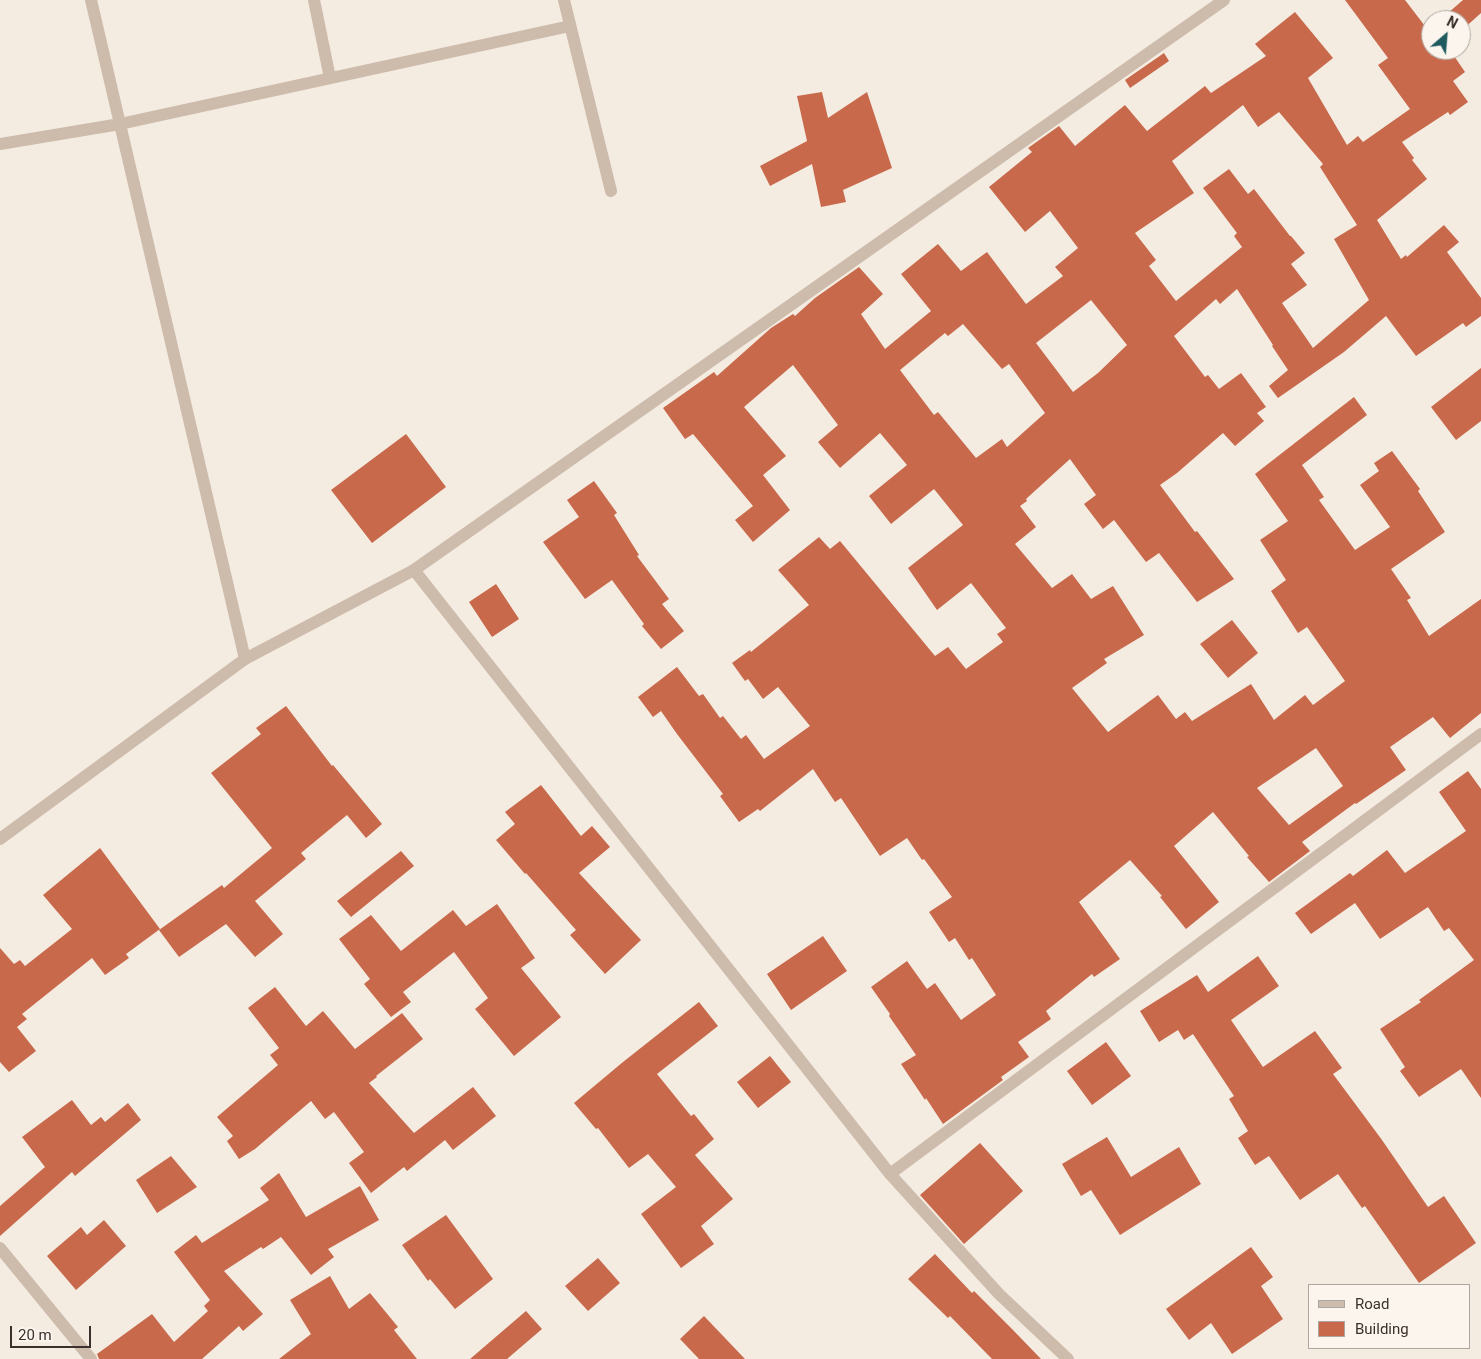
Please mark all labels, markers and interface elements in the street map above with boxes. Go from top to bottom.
north arrow [1421,10,1471,60]
text: N [1444,13,1460,32]
legend [1308,1284,1471,1349]
text: Road [1355,1295,1389,1313]
scale bar [12,1316,94,1348]
text: Building [1355,1320,1409,1338]
text: 20 m [18,1326,52,1344]

